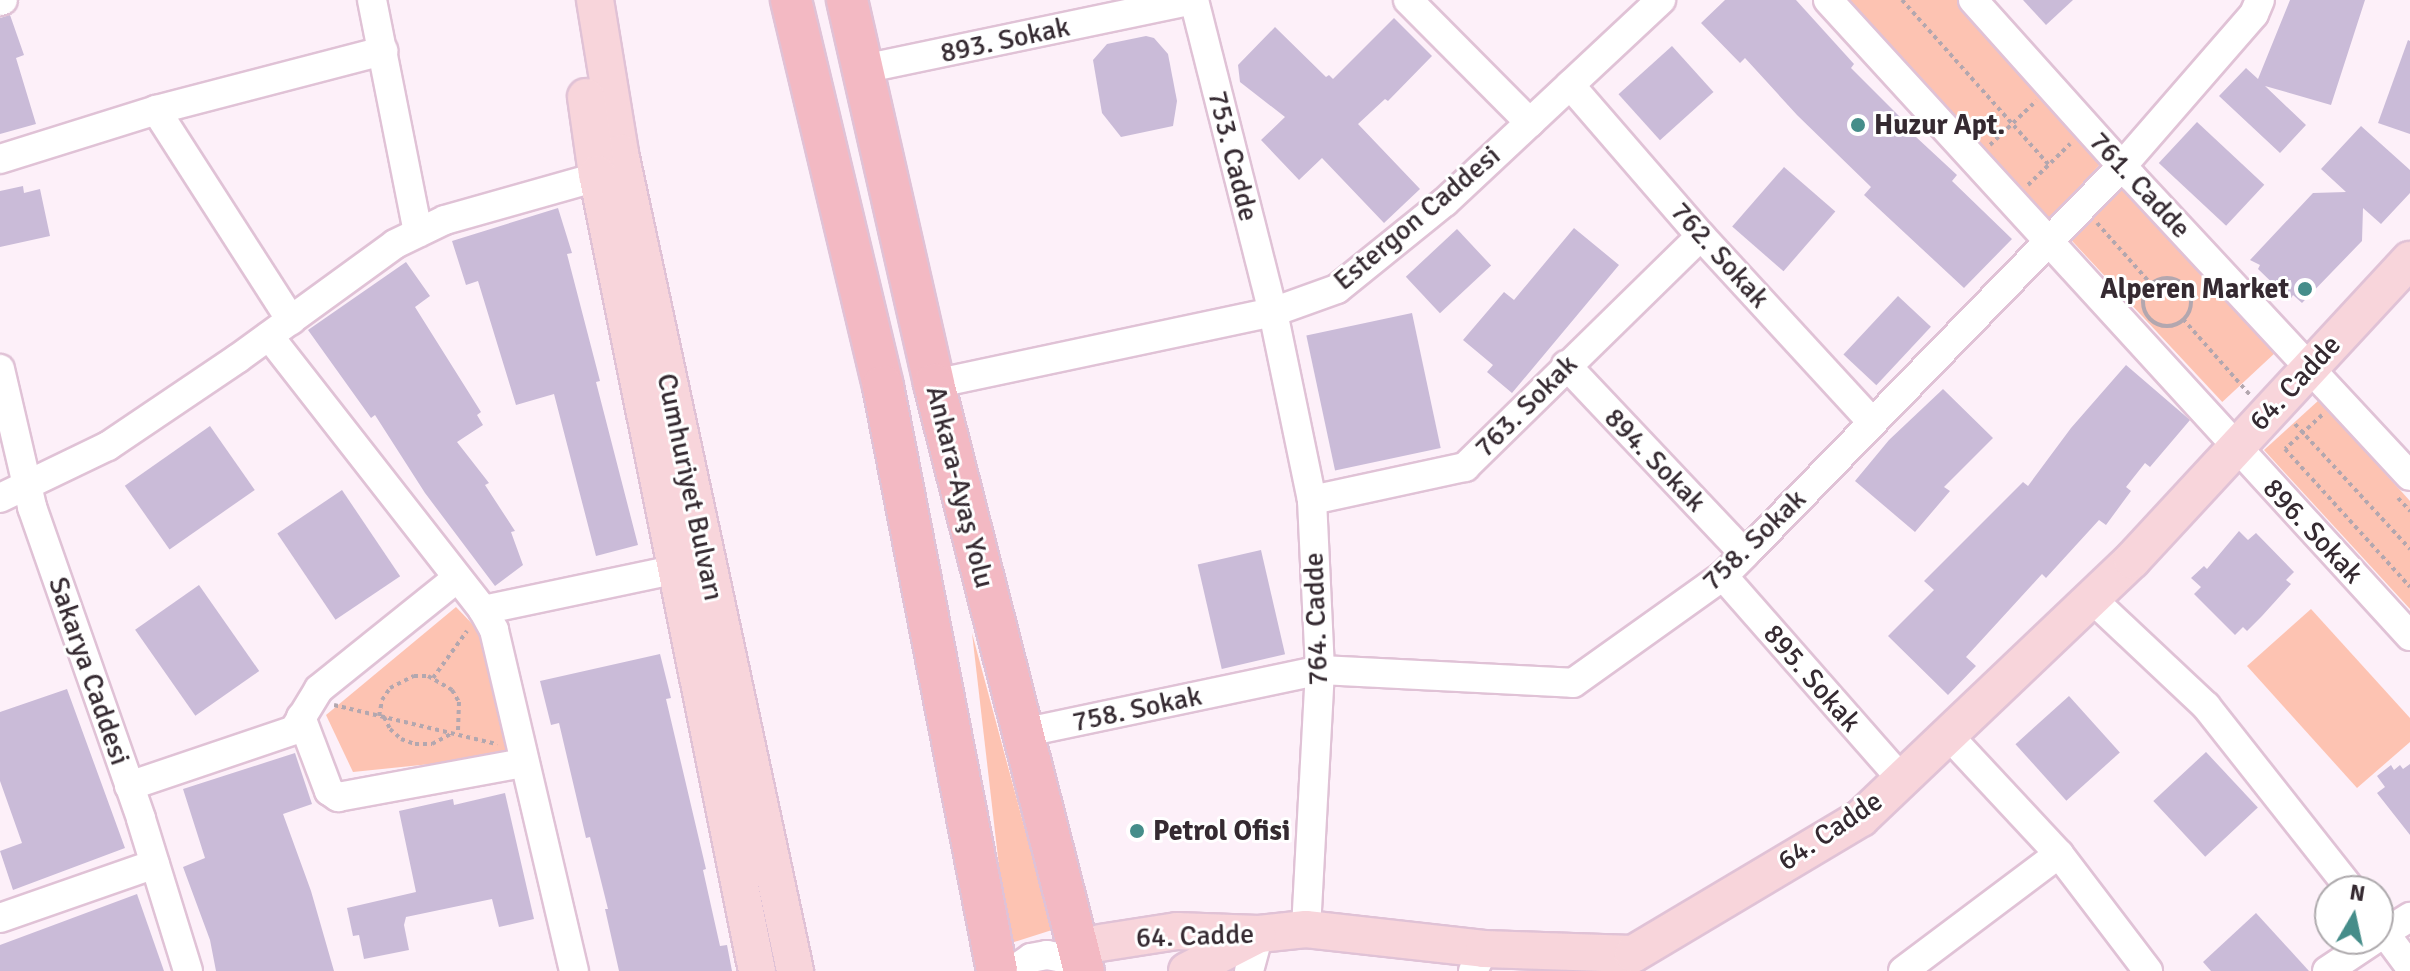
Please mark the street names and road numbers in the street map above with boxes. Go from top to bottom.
street label: 893. Sokak [937,10,1073,70]
street label: 753. Cadde [1201,87,1265,225]
street label: 761. Cadde [2082,125,2198,245]
street label: Estergon Caddesi [1327,139,1507,297]
street label: 762. Sokak [1664,195,1776,315]
street label: 64. Cadde [2242,328,2348,438]
street label: 763. Sokak [1468,348,1584,464]
street label: Cumhuriyet Bulvarı [650,370,730,604]
street label: Ankara-Ayaş Yolu [919,382,1001,592]
street label: 894. Sokak [1597,401,1713,519]
street label: 896. Sokak [2256,472,2370,590]
street label: 758. Sokak [1695,482,1813,598]
street label: 764. Cadde [1297,552,1335,686]
street label: Sakarya Caddesi [41,573,137,769]
street label: 895. Sokak [1756,617,1868,739]
street label: 758. Sokak [1069,679,1205,739]
street label: 64. Cadde [1772,784,1888,878]
street label: 64. Cadde [1135,917,1255,955]

